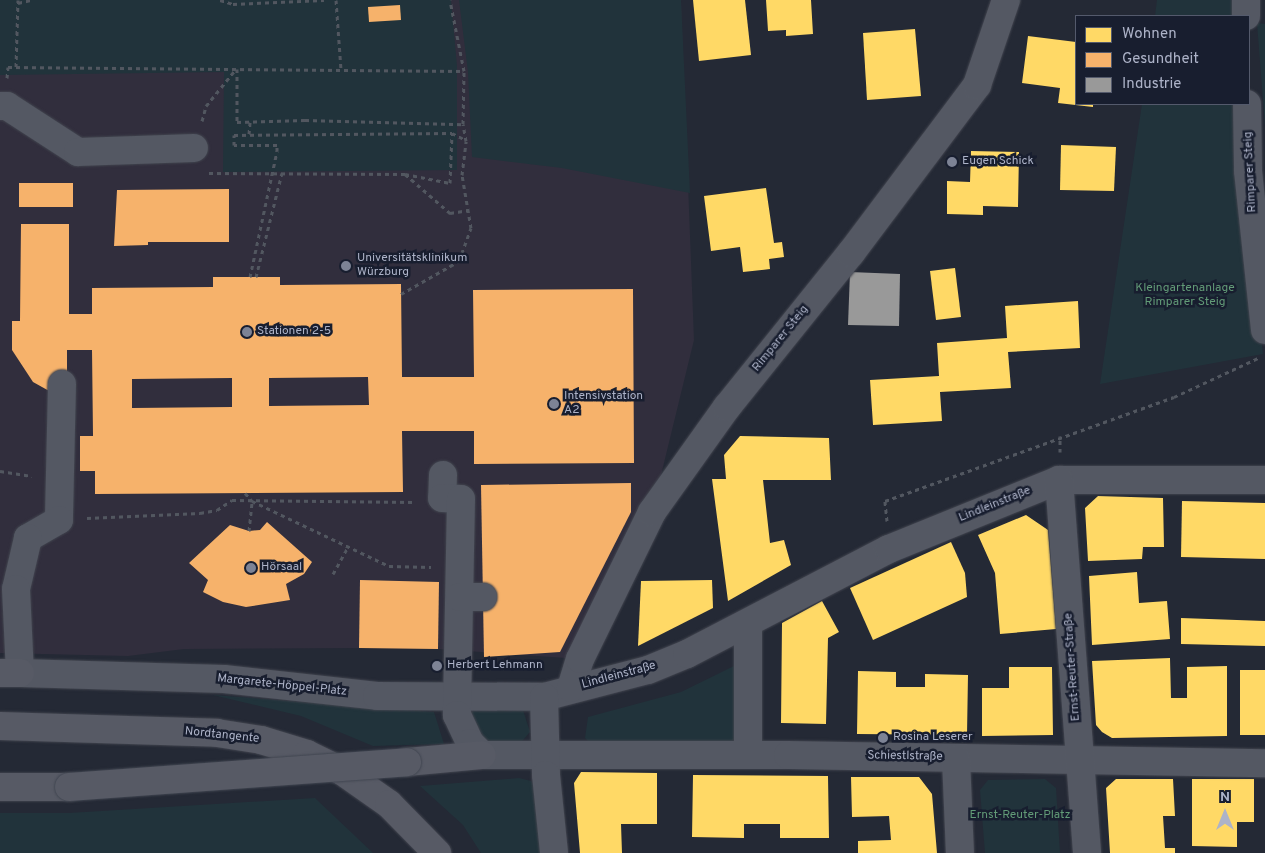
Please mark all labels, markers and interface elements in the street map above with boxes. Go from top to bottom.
legend [1075,15,1250,105]
text: Wohnen [1122,25,1177,44]
text: Gesundheit [1122,50,1199,69]
text: Industrie [1122,75,1181,94]
street label: Rimparer Steig [1242,131,1260,213]
place label: Eugen Schick [962,155,1034,169]
marker: Eugen Schick [946,156,958,168]
place label: Universitätsklinikum Würzburg [357,252,467,280]
marker: Universitätsklinikum Würzburg [339,259,353,273]
park label: Kleingartenanlage Rimparer Steig [1135,282,1235,310]
street label: Rimparer Steig [750,303,812,375]
place label: Stationen 2-5 [257,325,331,339]
marker: Stationen 2-5 [241,326,253,338]
place label: Intensivstation A2 [564,390,643,418]
marker: Intensivstation A2 [548,398,560,410]
street label: Lindleinstraße [957,484,1033,526]
place label: Hörsaal [261,561,302,575]
marker: Hörsaal [245,562,257,574]
street label: Ernst-Reuter-Straße [1062,612,1084,722]
place label: Herbert Lehmann [447,659,543,673]
street label: Lindleinstraße [580,659,658,693]
marker: Herbert Lehmann [431,660,443,672]
street label: Margarete-Höppel-Platz [216,672,348,700]
street label: Nordtangente [184,725,260,747]
place label: Rosina Leserer [893,731,973,745]
marker: Rosina Leserer [877,732,889,744]
street label: Schiestlstraße [867,749,943,765]
north arrow [1200,788,1250,838]
text: N [1220,789,1230,806]
park label: Ernst-Reuter-Platz [970,809,1070,823]

